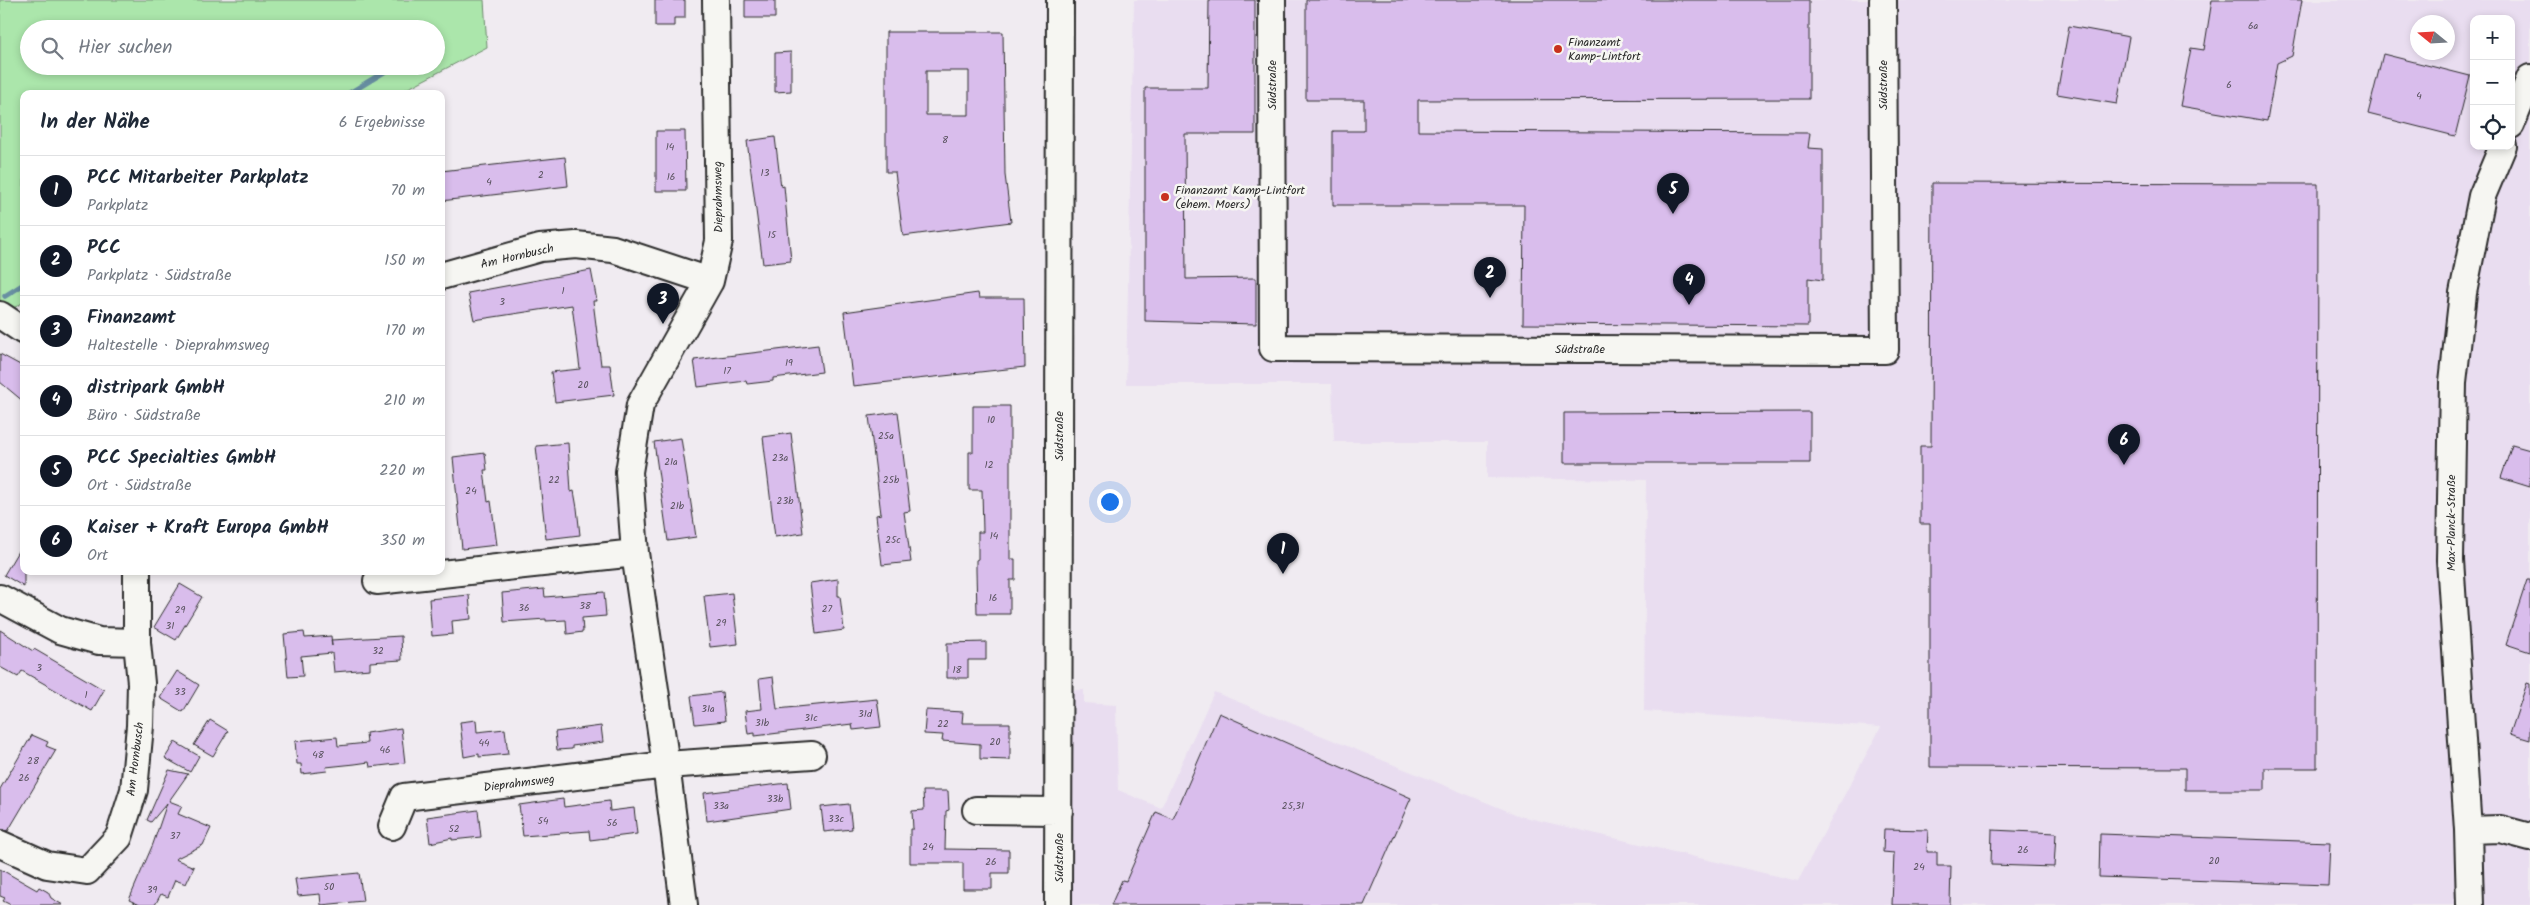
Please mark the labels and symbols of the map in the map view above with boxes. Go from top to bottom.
north arrow [2410,15,2455,60]
house number: 6a [2248,18,2258,34]
place label: Finanzamt Kamp-Lintfort [1568,33,1641,66]
marker: Finanzamt Kamp-Lintfort [1552,43,1564,55]
street label: Südstraße [1263,59,1282,110]
street label: Südstraße [1874,59,1893,110]
house number: 6 [2226,77,2232,93]
house number: 4 [2416,88,2422,104]
house number: 8 [942,132,949,148]
house number: 14 [666,139,675,155]
street label: Dieprahmsweg [708,161,729,233]
house number: 13 [761,165,770,181]
house number: 2 [538,167,544,183]
house number: 16 [667,169,675,185]
pin: 5 [1657,173,1689,214]
house number: 4 [486,174,492,190]
place label: Finanzamt Kamp-Lintfort (ehem. Moers) [1175,181,1305,214]
marker: Finanzamt Kamp-Lintfort (ehem. Moers) [1159,191,1171,203]
house number: 15 [768,227,777,243]
street label: Am Hornbusch [479,239,556,274]
pin: 2 [1474,257,1506,298]
pin: 4 [1673,264,1705,305]
house number: 1 [561,283,565,299]
pin: 3 [647,283,679,324]
house number: 3 [499,294,505,310]
street label: Südstraße [1555,340,1606,359]
house number: 19 [785,355,793,371]
house number: 17 [723,363,731,379]
house number: 20 [578,377,588,393]
street label: Südstraße [1050,410,1069,461]
house number: 10 [987,412,995,428]
pin: 6 [2108,424,2140,465]
house number: 25a [878,428,894,444]
house number: 23a [772,450,788,466]
house number: 21a [664,454,678,470]
house number: 12 [985,457,994,473]
house number: 22 [548,472,560,488]
house number: 25b [883,472,900,488]
street label: Max-Planck-Straße [2442,474,2461,571]
house number: 24 [465,483,477,499]
your location [1097,489,1123,515]
house number: 23b [777,493,794,509]
house number: 21b [670,498,685,514]
house number: 14 [990,528,999,544]
house number: 25c [885,532,901,548]
pin: 1 [1267,533,1299,574]
house number: 16 [989,590,997,606]
house number: 38 [579,598,592,614]
house number: 36 [518,600,530,616]
house number: 27 [822,601,833,617]
house number: 29 [175,602,185,618]
house number: 29 [716,615,726,631]
house number: 31 [166,618,174,634]
house number: 32 [372,643,384,659]
house number: 3 [36,660,42,676]
house number: 18 [952,662,963,678]
house number: 33 [174,684,186,700]
house number: 1 [84,687,88,703]
house number: 31a [701,701,715,717]
house number: 31d [858,706,873,722]
house number: 31c [804,710,818,726]
house number: 31b [755,715,770,731]
house number: 22 [937,716,949,732]
street label: Am Hornbusch [122,721,149,797]
house number: 20 [990,734,1000,750]
house number: 44 [478,735,490,751]
house number: 46 [379,742,391,758]
house number: 48 [312,747,325,763]
house number: 28 [27,753,40,769]
house number: 26 [18,770,30,786]
street label: Dieprahmsweg [482,770,556,797]
house number: 33b [767,791,784,807]
house number: 33a [713,798,729,814]
house number: 25,31 [1282,798,1304,814]
house number: 33c [828,811,844,827]
house number: 54 [538,813,549,829]
house number: 56 [607,815,617,831]
house number: 52 [448,821,460,837]
house number: 37 [170,828,181,844]
street label: Südstraße [1050,832,1069,883]
house number: 24 [922,839,934,855]
house number: 26 [2017,842,2029,858]
house number: 20 [2209,853,2219,869]
house number: 26 [985,854,997,870]
house number: 24 [1913,859,1925,875]
house number: 50 [324,879,334,895]
house number: 39 [147,882,157,898]

